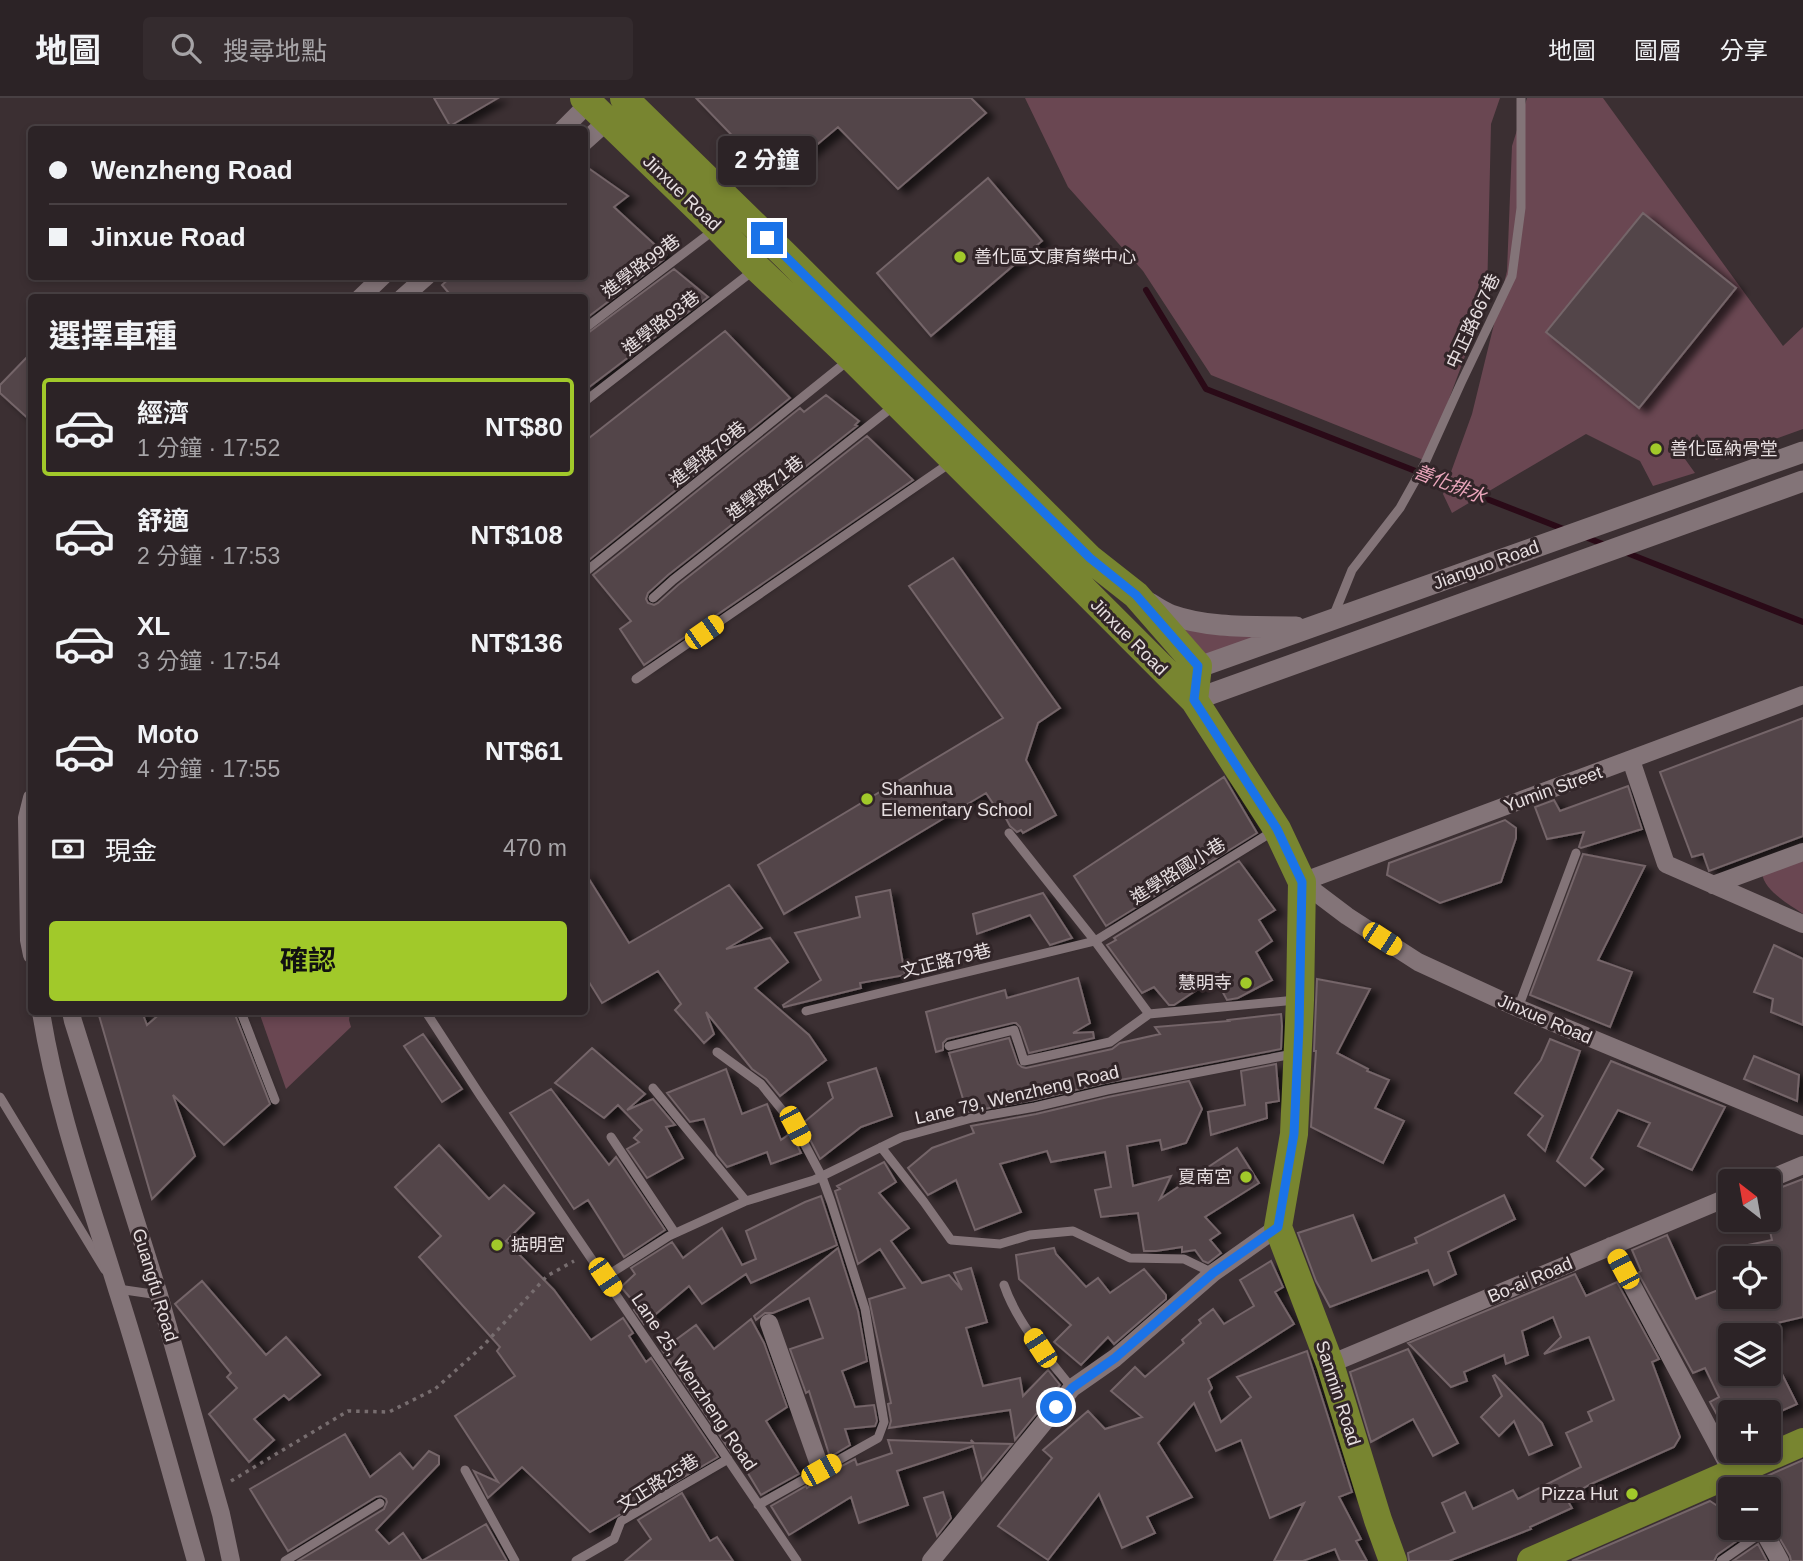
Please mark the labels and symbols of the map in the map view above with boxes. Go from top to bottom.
callout: 2 分鐘 [718,136,816,186]
street label: Jinxue Road [639,151,725,235]
route end [751,222,783,254]
street label: 進學路99巷 [598,230,684,302]
place label: 善化區文康育樂中心 [974,247,1136,267]
marker: 善化區文康育樂中心 [952,249,968,265]
street label: 中正路667巷 [1442,271,1504,371]
street label: 進學路93巷 [619,287,703,359]
street label: 進學路79巷 [666,417,750,491]
place label: 善化區納骨堂 [1670,439,1778,459]
marker: 善化區納骨堂 [1648,441,1664,457]
street label: 進學路71巷 [723,452,807,524]
water label: 善化排水 [1411,461,1490,508]
street label: Jianguo Road [1430,537,1542,593]
street label: Jinxue Road [1087,595,1171,679]
car [681,611,728,653]
street label: Yumin Street [1501,762,1605,816]
place label: Shanhua Elementary School [881,779,1032,820]
marker: Shanhua Elementary School [859,791,875,807]
street label: 進學路國小巷 [1127,834,1229,908]
car [1359,919,1406,959]
street label: 文正路79巷 [899,940,993,982]
place label: 慧明寺 [1178,973,1232,993]
marker: 慧明寺 [1238,975,1254,991]
street label: Jinxue Road [1495,990,1595,1048]
street label: Lane 79, Wenzheng Road [913,1062,1121,1128]
car [776,1103,815,1149]
place label: 夏南宮 [1178,1167,1232,1187]
marker: 夏南宮 [1238,1169,1254,1185]
north arrow [1718,1169,1782,1232]
street label: Guangfu Road [128,1226,182,1344]
place label: 掂明宮 [511,1235,565,1255]
marker: 掂明宮 [489,1237,505,1253]
car [1604,1246,1643,1292]
street label: Bo-ai Road [1485,1253,1575,1307]
car [585,1254,626,1300]
street label: Lane 25, Wenzheng Road [627,1290,761,1474]
car [1020,1325,1061,1371]
street label: Sanmin Road [1312,1338,1364,1448]
route start [1040,1391,1072,1423]
street label: 文正路25巷 [614,1450,702,1516]
car [798,1451,845,1489]
place label: Pizza Hut [1541,1484,1618,1504]
marker: Pizza Hut [1624,1486,1640,1502]

